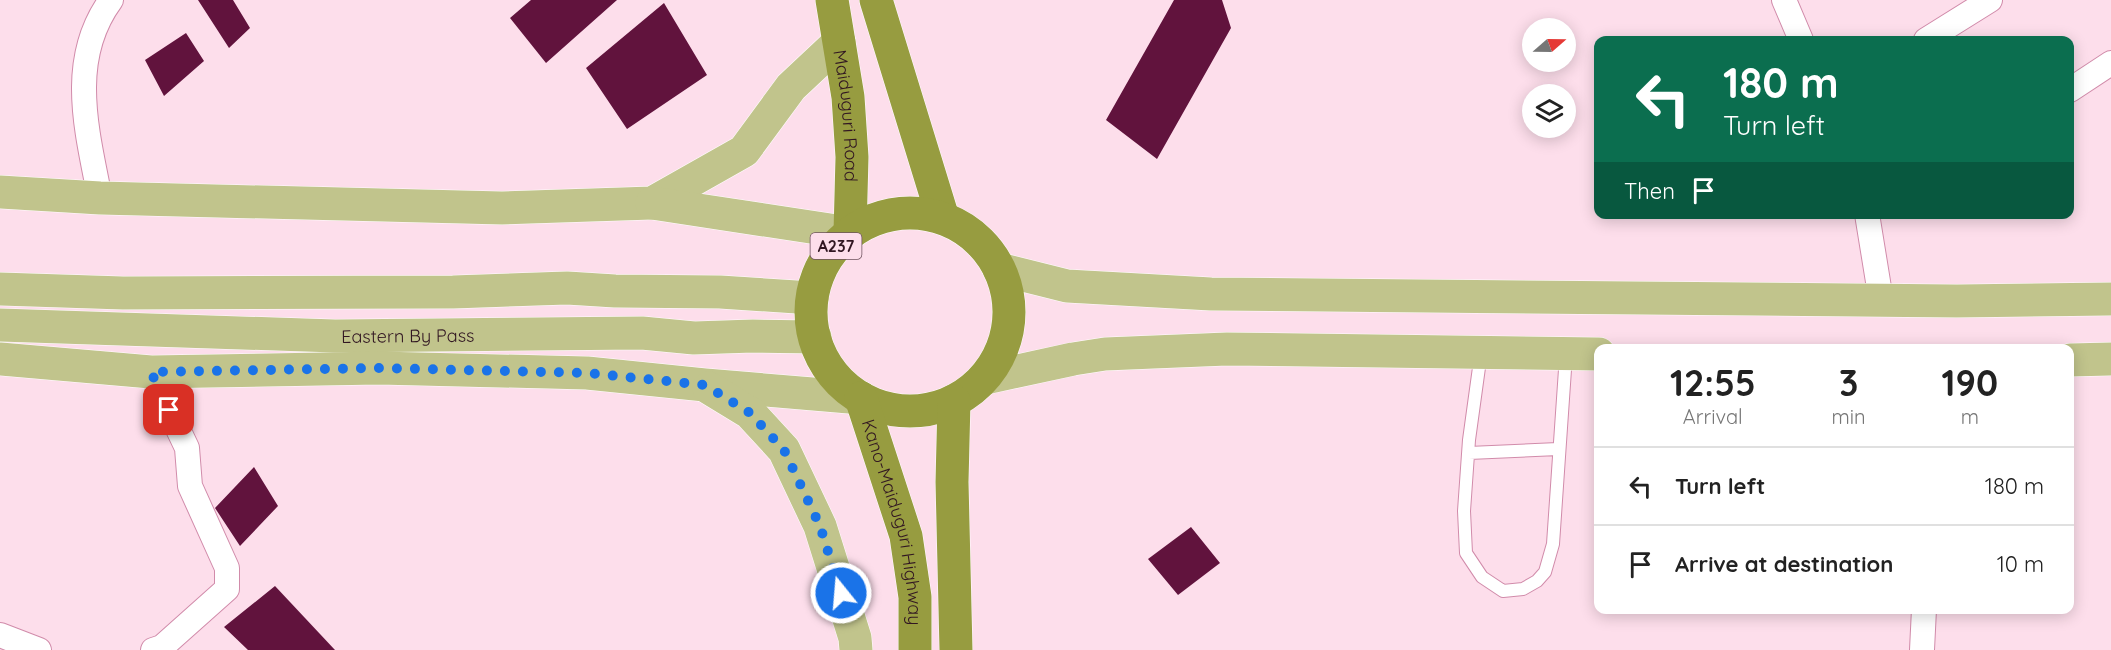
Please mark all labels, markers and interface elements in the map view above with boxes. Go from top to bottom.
north arrow [1522,18,1576,72]
map controls [1522,18,1576,138]
street label: Maiduguri Road [829,48,864,182]
text: 180 m [1723,56,1839,109]
icon: left [1624,60,1702,138]
button: layers [1522,84,1576,138]
text: Turn left [1723,108,1825,142]
icon: arrive [1687,174,1720,207]
text: Then [1624,177,1675,205]
road number: A237 [810,233,862,259]
street label: Eastern By Pass [341,323,475,347]
text: 12:55 [1670,360,1756,405]
text: 3 [1839,360,1858,405]
text: 190 [1942,360,1998,405]
pin [143,384,194,435]
icon: arrive [152,393,185,426]
text: Arrival [1683,404,1743,429]
text: min [1832,404,1866,429]
text: m [1961,404,1979,429]
street label: Kano-Maiduguri Highway [857,416,927,625]
icon: left [1624,470,1657,503]
text: Turn left [1675,472,1765,500]
text: 180 m [1985,472,2044,500]
icon: arrive [1624,548,1657,581]
text: Arrive at destination [1675,550,1893,578]
text: 10 m [1997,550,2044,578]
position arrow [809,561,873,625]

